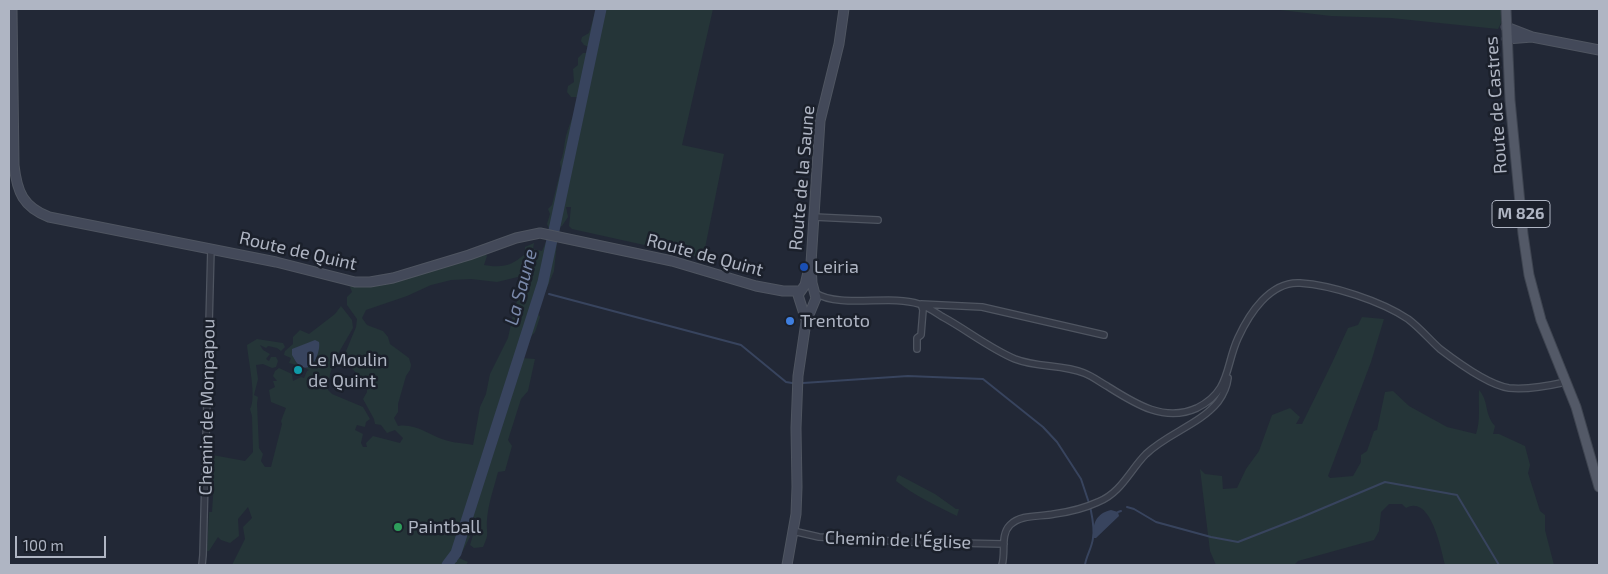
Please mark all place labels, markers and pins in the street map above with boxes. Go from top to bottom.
place label: Leiria [814,256,859,278]
marker: Leiria [798,261,810,273]
place label: Trentoto [800,310,870,332]
marker: Trentoto [784,315,796,327]
place label: Le Moulin de Quint [308,349,387,392]
marker: Le Moulin de Quint [292,364,304,376]
place label: Paintball [408,516,481,538]
marker: Paintball [392,521,404,533]

